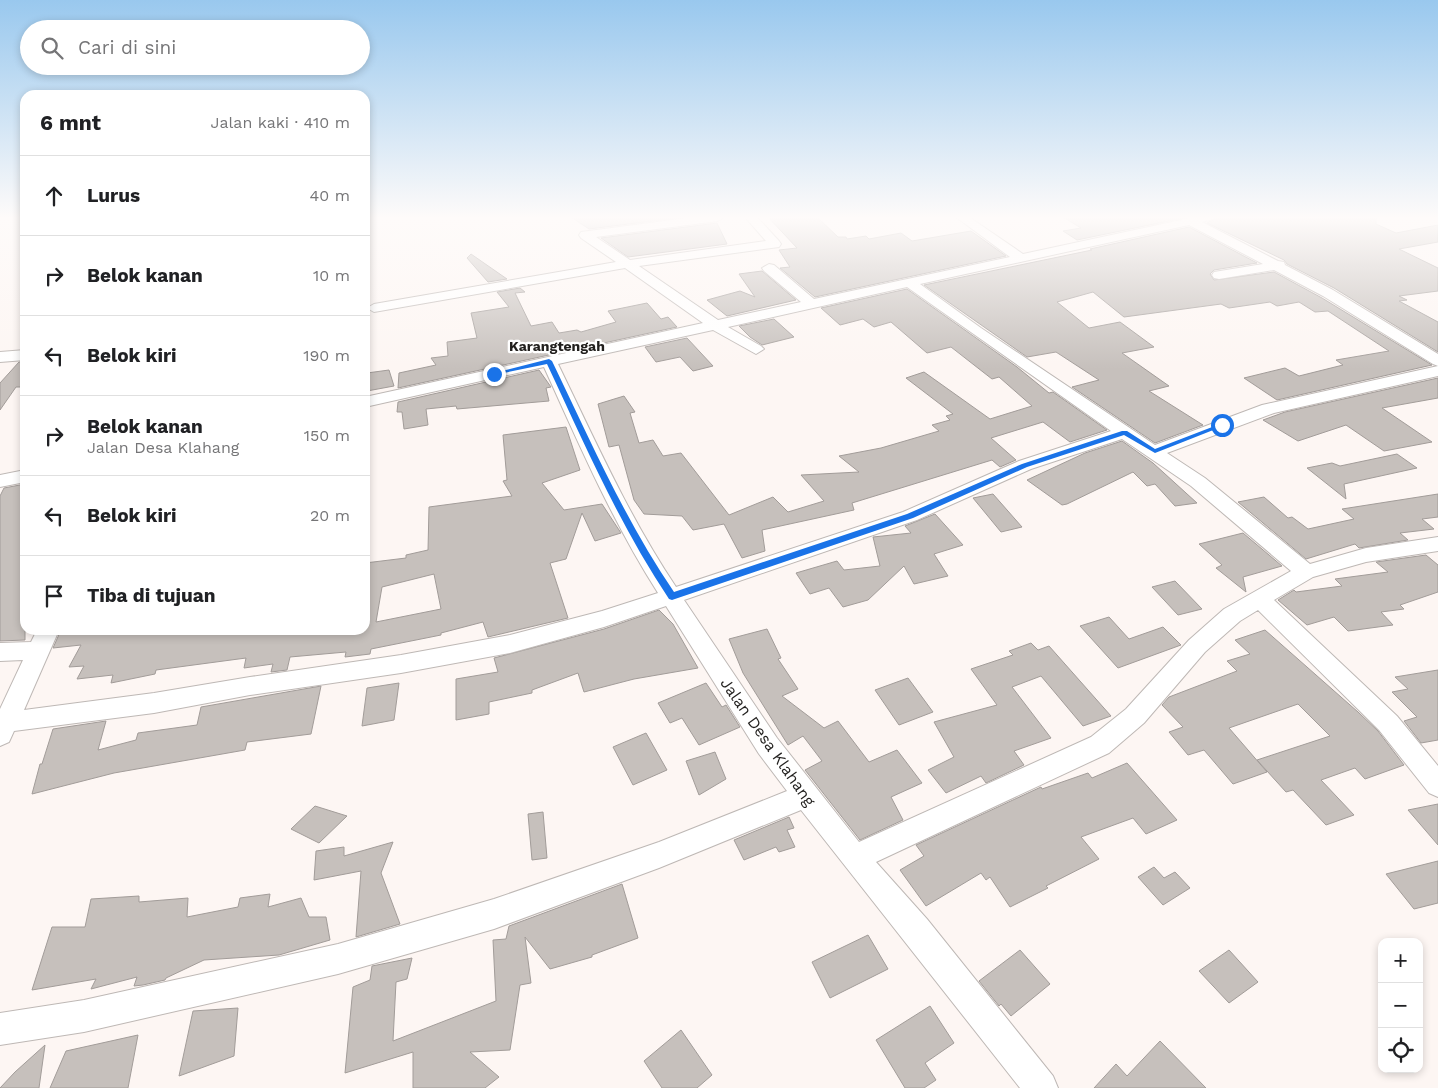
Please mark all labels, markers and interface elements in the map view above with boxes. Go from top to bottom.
search box [20,20,370,75]
icon: search [38,34,66,62]
text: Cari di sini [78,36,176,59]
text: 6 mnt [40,110,101,135]
text: Jalan kaki · 410 m [211,113,350,132]
icon: ahead [40,182,68,210]
text: Lurus [87,184,140,207]
text: 40 m [310,186,350,205]
icon: right [40,262,68,290]
text: Belok kanan [87,264,203,287]
text: 10 m [313,266,350,285]
district label: Karangtengah [509,338,605,354]
icon: left [40,342,68,370]
text: Belok kiri [87,344,177,367]
text: 190 m [303,346,350,365]
route end [483,363,506,386]
route start [1211,414,1234,437]
text: Belok kanan [87,415,203,438]
icon: right [40,422,68,450]
text: 150 m [304,426,350,445]
text: Jalan Desa Klahang [87,438,239,457]
icon: left [40,502,68,530]
text: Belok kiri [87,504,177,527]
text: 20 m [310,506,350,525]
icon: arrive [40,582,68,610]
text: Tiba di tujuan [87,584,216,607]
street label: Jalan Desa Klahang [717,674,820,810]
map controls [1378,938,1423,1073]
button: + [1378,938,1423,983]
button: − [1378,983,1423,1028]
button: locate [1378,1028,1423,1073]

